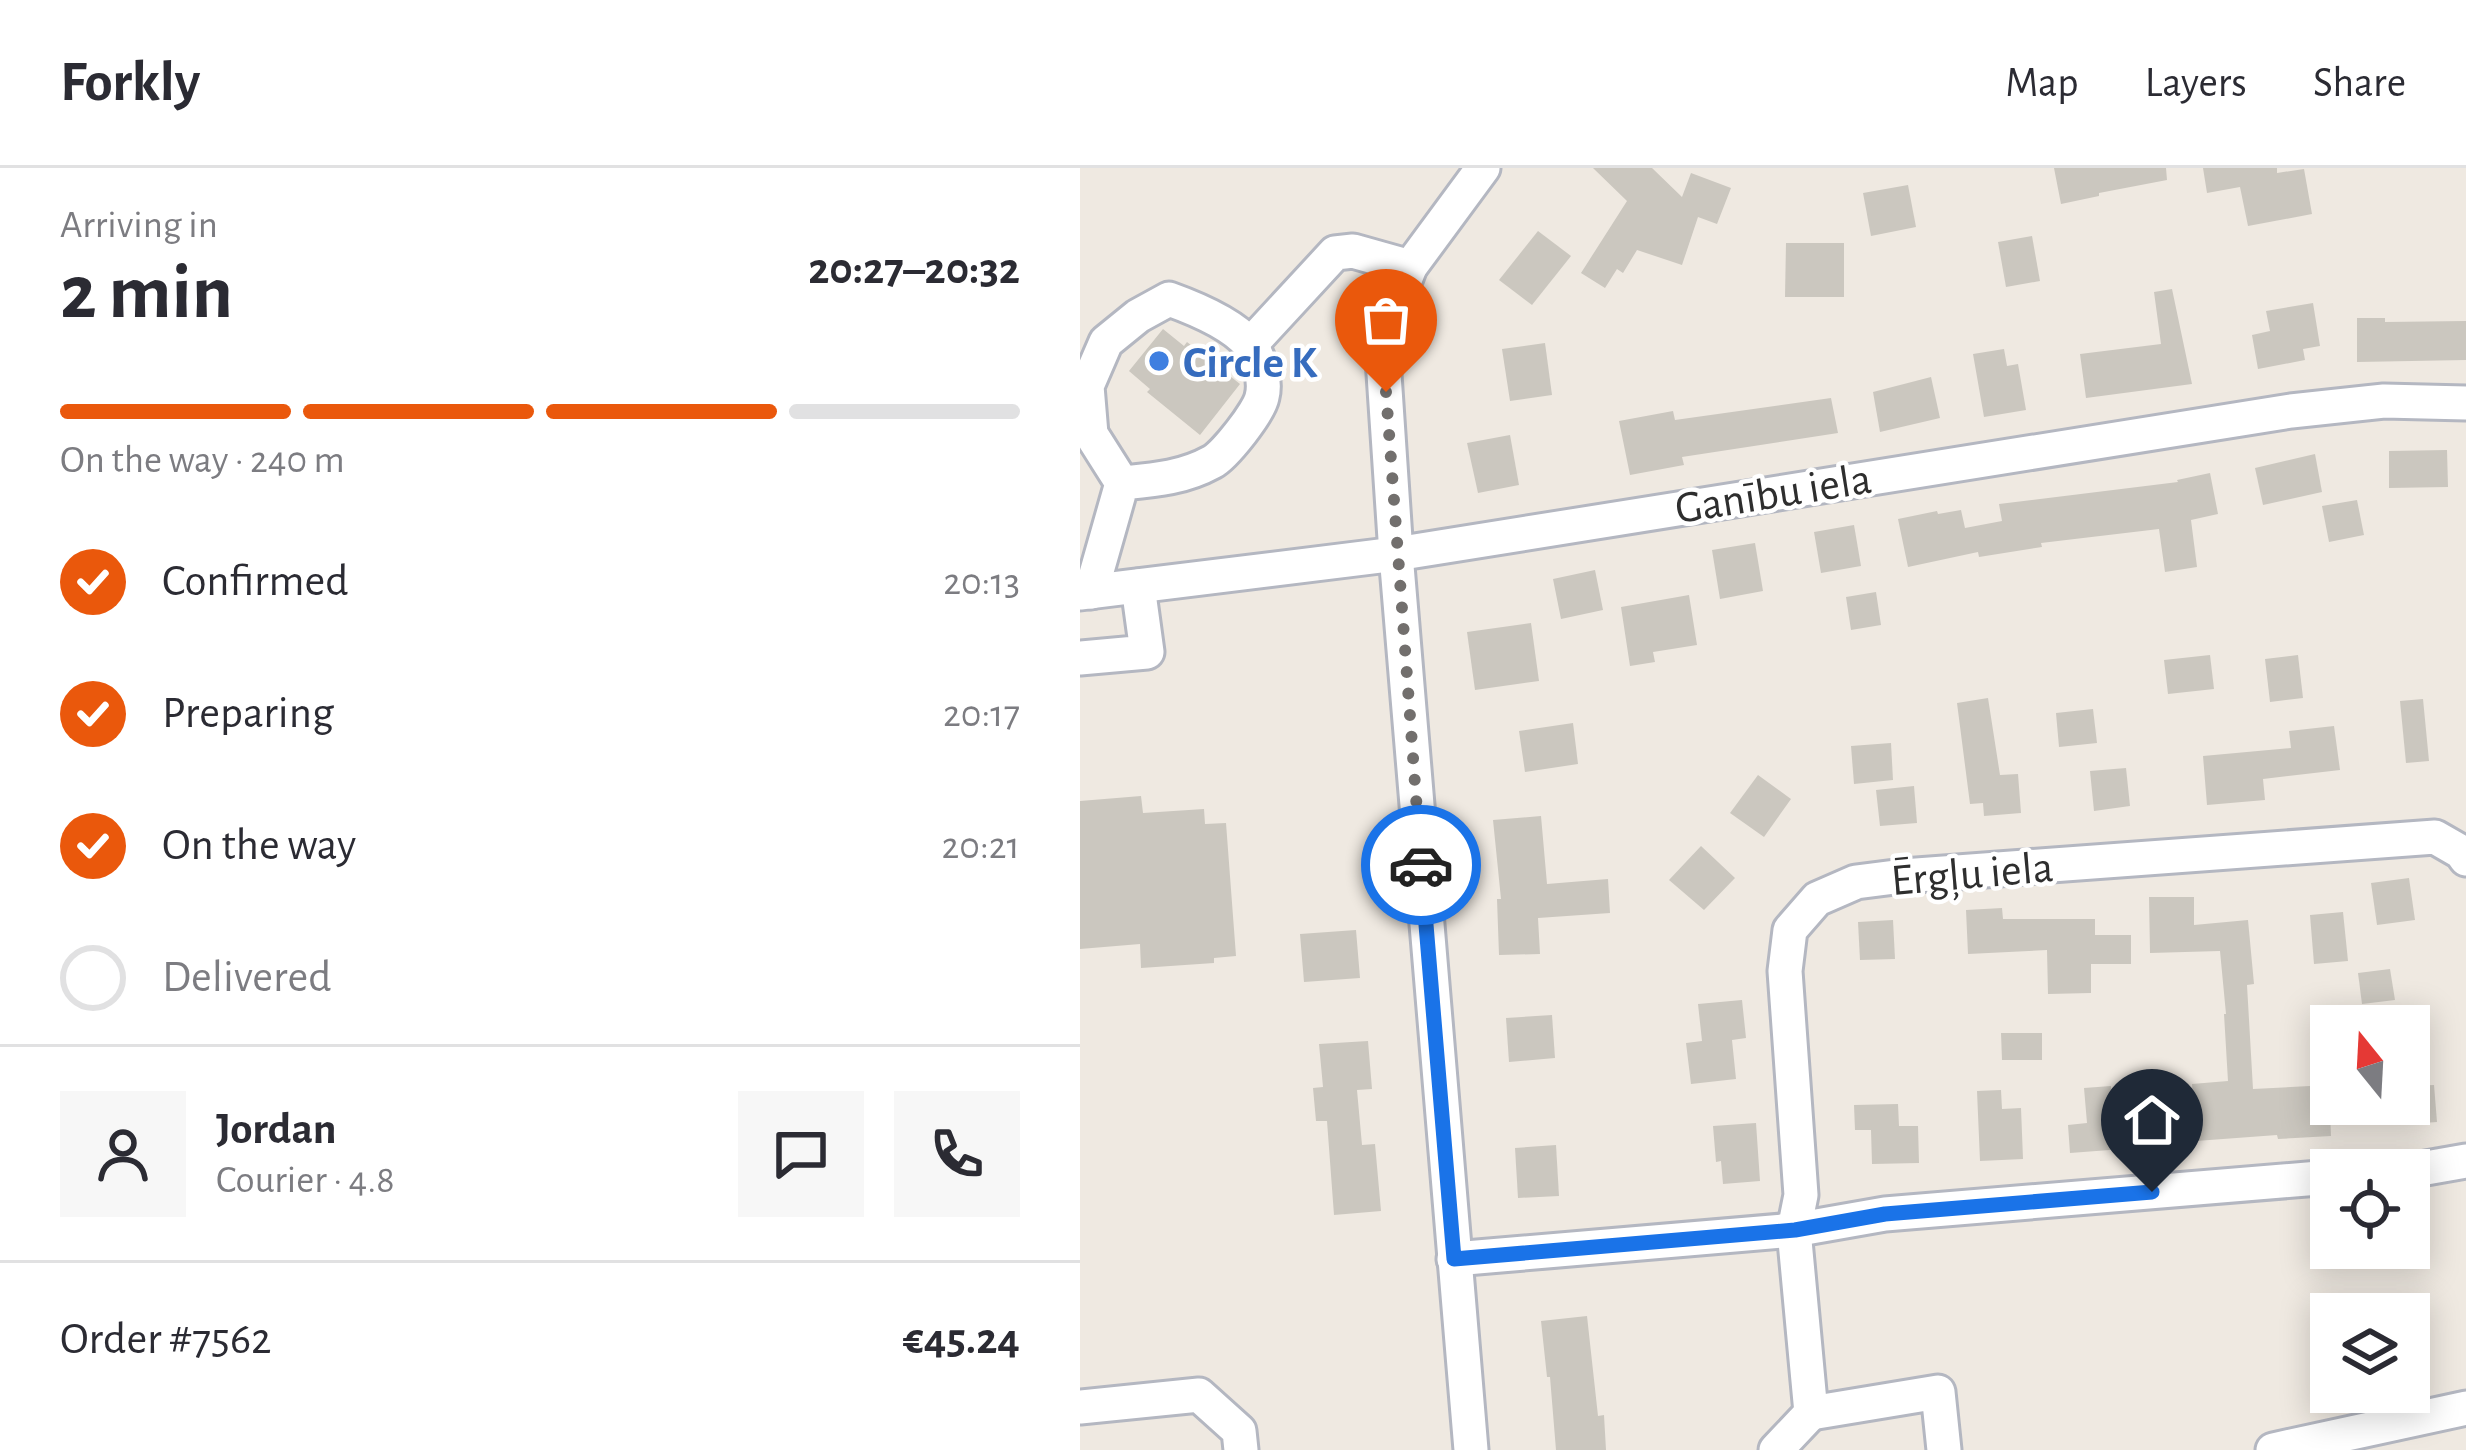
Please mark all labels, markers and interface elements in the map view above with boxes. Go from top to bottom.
text: Forkly [60,54,200,111]
text: Map [2005,62,2079,104]
text: Layers [2145,62,2247,104]
text: Share [2313,62,2406,104]
text: Arriving in [60,206,218,245]
text: 20:27–20:32 [808,247,1020,292]
text: 2 min [60,255,233,333]
pin [1335,269,1437,392]
icon: bag [1353,287,1419,353]
place label: Circle K [1183,341,1318,386]
marker: Circle K [1146,348,1172,374]
text: On the way · 240 m [60,441,345,480]
street label: Ganību iela [1672,457,1875,532]
icon: check [60,549,126,615]
text: Confirmed [162,559,348,604]
text: 20:13 [943,563,1020,602]
icon: check [60,681,126,747]
text: Preparing [162,691,334,736]
text: 20:17 [943,695,1020,734]
courier [1361,805,1481,925]
icon: check [60,813,126,879]
text: On the way [162,823,356,868]
text: 20:21 [942,827,1020,866]
icon: car [1388,832,1454,898]
street label: Ērgļu iela [1889,844,2055,906]
text: Delivered [162,955,331,1000]
north arrow [2310,1005,2430,1125]
map controls [2310,1005,2430,1413]
pin [2101,1069,2203,1192]
icon: home [2119,1087,2185,1153]
button: person [60,1091,186,1217]
button: chat [738,1091,864,1217]
button: phone [894,1091,1020,1217]
text: Jordan [216,1107,337,1152]
button: locate [2310,1149,2430,1269]
text: Courier · 4.8 [216,1161,395,1200]
button: layers [2310,1293,2430,1413]
text: Order #7562 [60,1317,272,1362]
text: €45.24 [903,1317,1020,1362]

